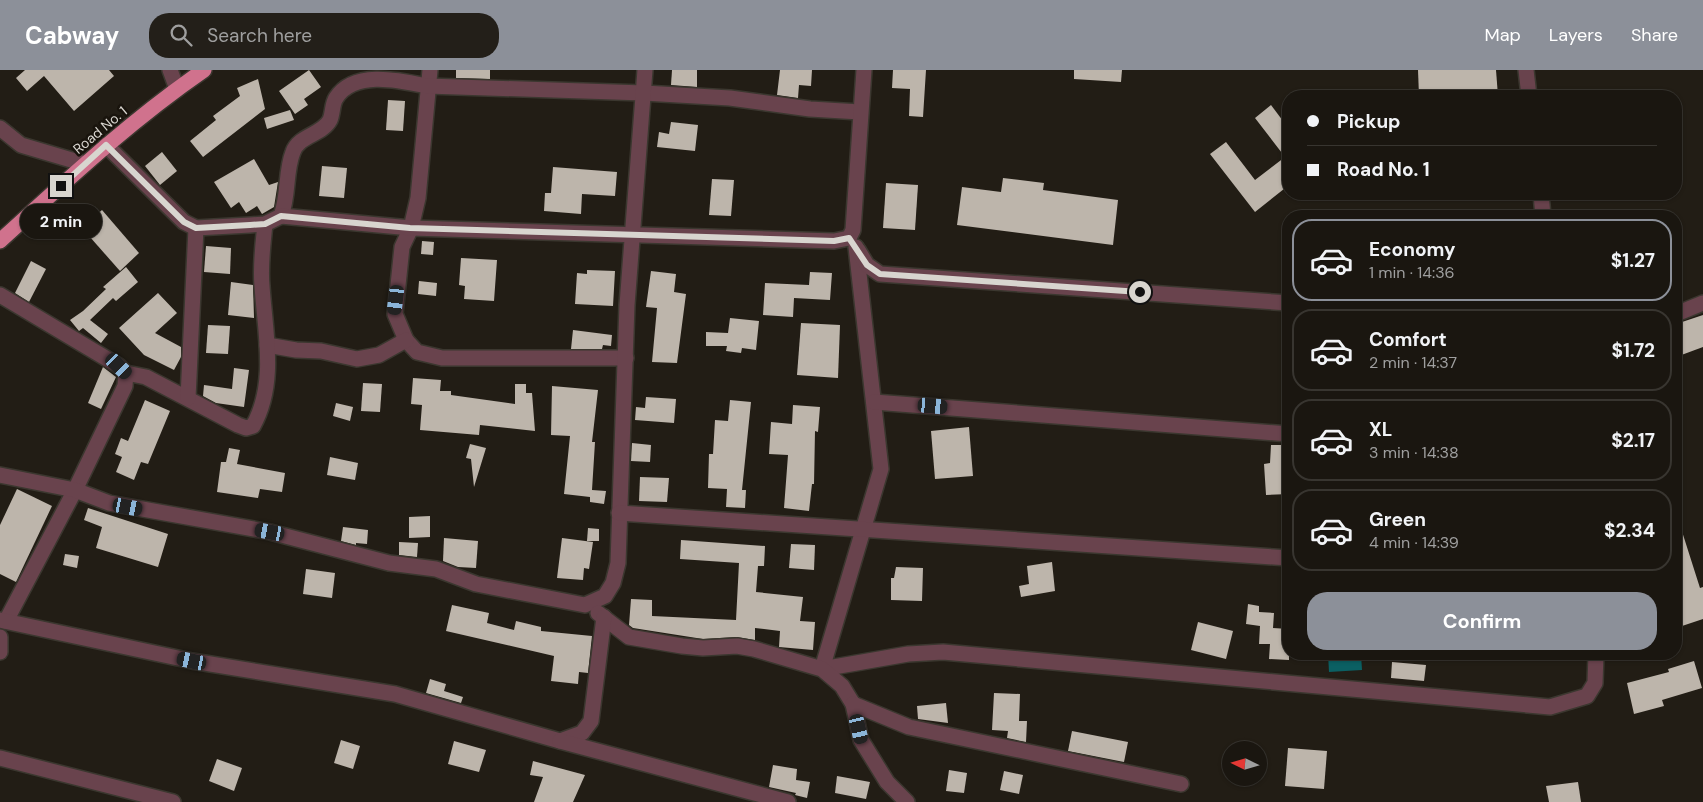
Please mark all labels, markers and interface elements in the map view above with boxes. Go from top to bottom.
search box [149,13,499,58]
text: Cabway [25,20,119,51]
icon: search [167,21,195,49]
text: Search here [207,23,312,48]
text: Map [1485,23,1521,47]
text: Layers [1549,23,1603,47]
text: Share [1631,23,1678,47]
street label: Road No. 1 [69,102,131,158]
text: Pickup [1337,109,1401,134]
text: Road No. 1 [1337,157,1430,182]
route end [50,175,72,197]
callout: 2 min [20,204,102,238]
text: 2 min [40,211,82,232]
text: Economy [1369,237,1456,262]
icon: car [1309,238,1354,283]
text: $1.27 [1611,248,1655,273]
text: 1 min · 14:36 [1369,262,1455,283]
route start [1129,281,1151,303]
car [386,284,405,316]
text: Comfort [1369,327,1447,352]
icon: car [1309,328,1354,373]
text: $1.72 [1611,338,1655,363]
car [102,350,135,382]
text: 2 min · 14:37 [1369,352,1457,373]
car [917,397,948,415]
text: XL [1369,417,1392,442]
icon: car [1309,418,1354,463]
text: $2.17 [1611,428,1655,453]
text: 3 min · 14:38 [1369,442,1459,463]
car [111,497,144,517]
text: Green [1369,507,1426,532]
icon: car [1309,508,1354,553]
text: $2.34 [1604,518,1655,543]
car [253,522,286,542]
text: 4 min · 14:39 [1369,532,1459,553]
button: Confirm [1307,592,1657,650]
car [175,651,208,671]
car [848,713,869,745]
north arrow [1222,741,1268,786]
map controls [1222,741,1267,786]

